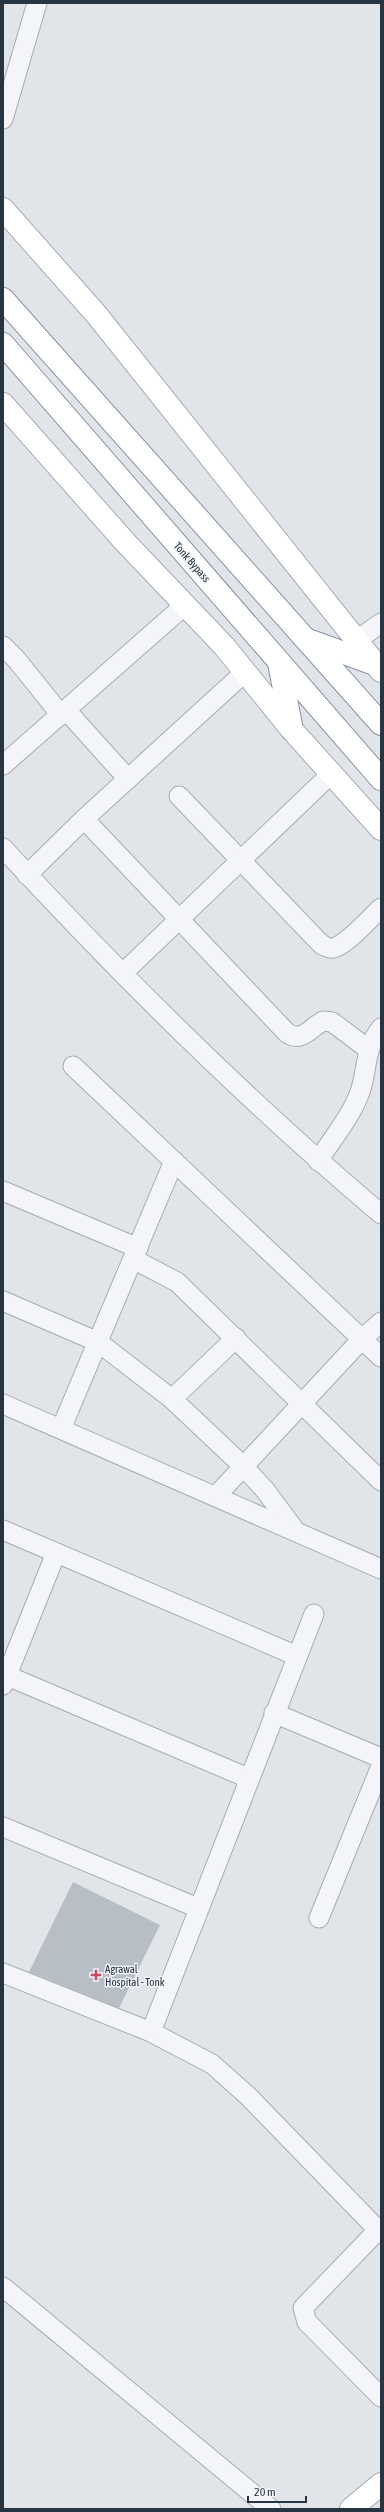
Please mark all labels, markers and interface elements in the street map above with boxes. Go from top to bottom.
street label: Tonk Bypass [171,540,213,584]
place label: Agrawal Hospital - Tonk [105,1963,165,1988]
marker: Agrawal Hospital - Tonk [90,1969,102,1981]
scale bar [248,2478,306,2504]
text: 20 m [254,2485,276,2499]

